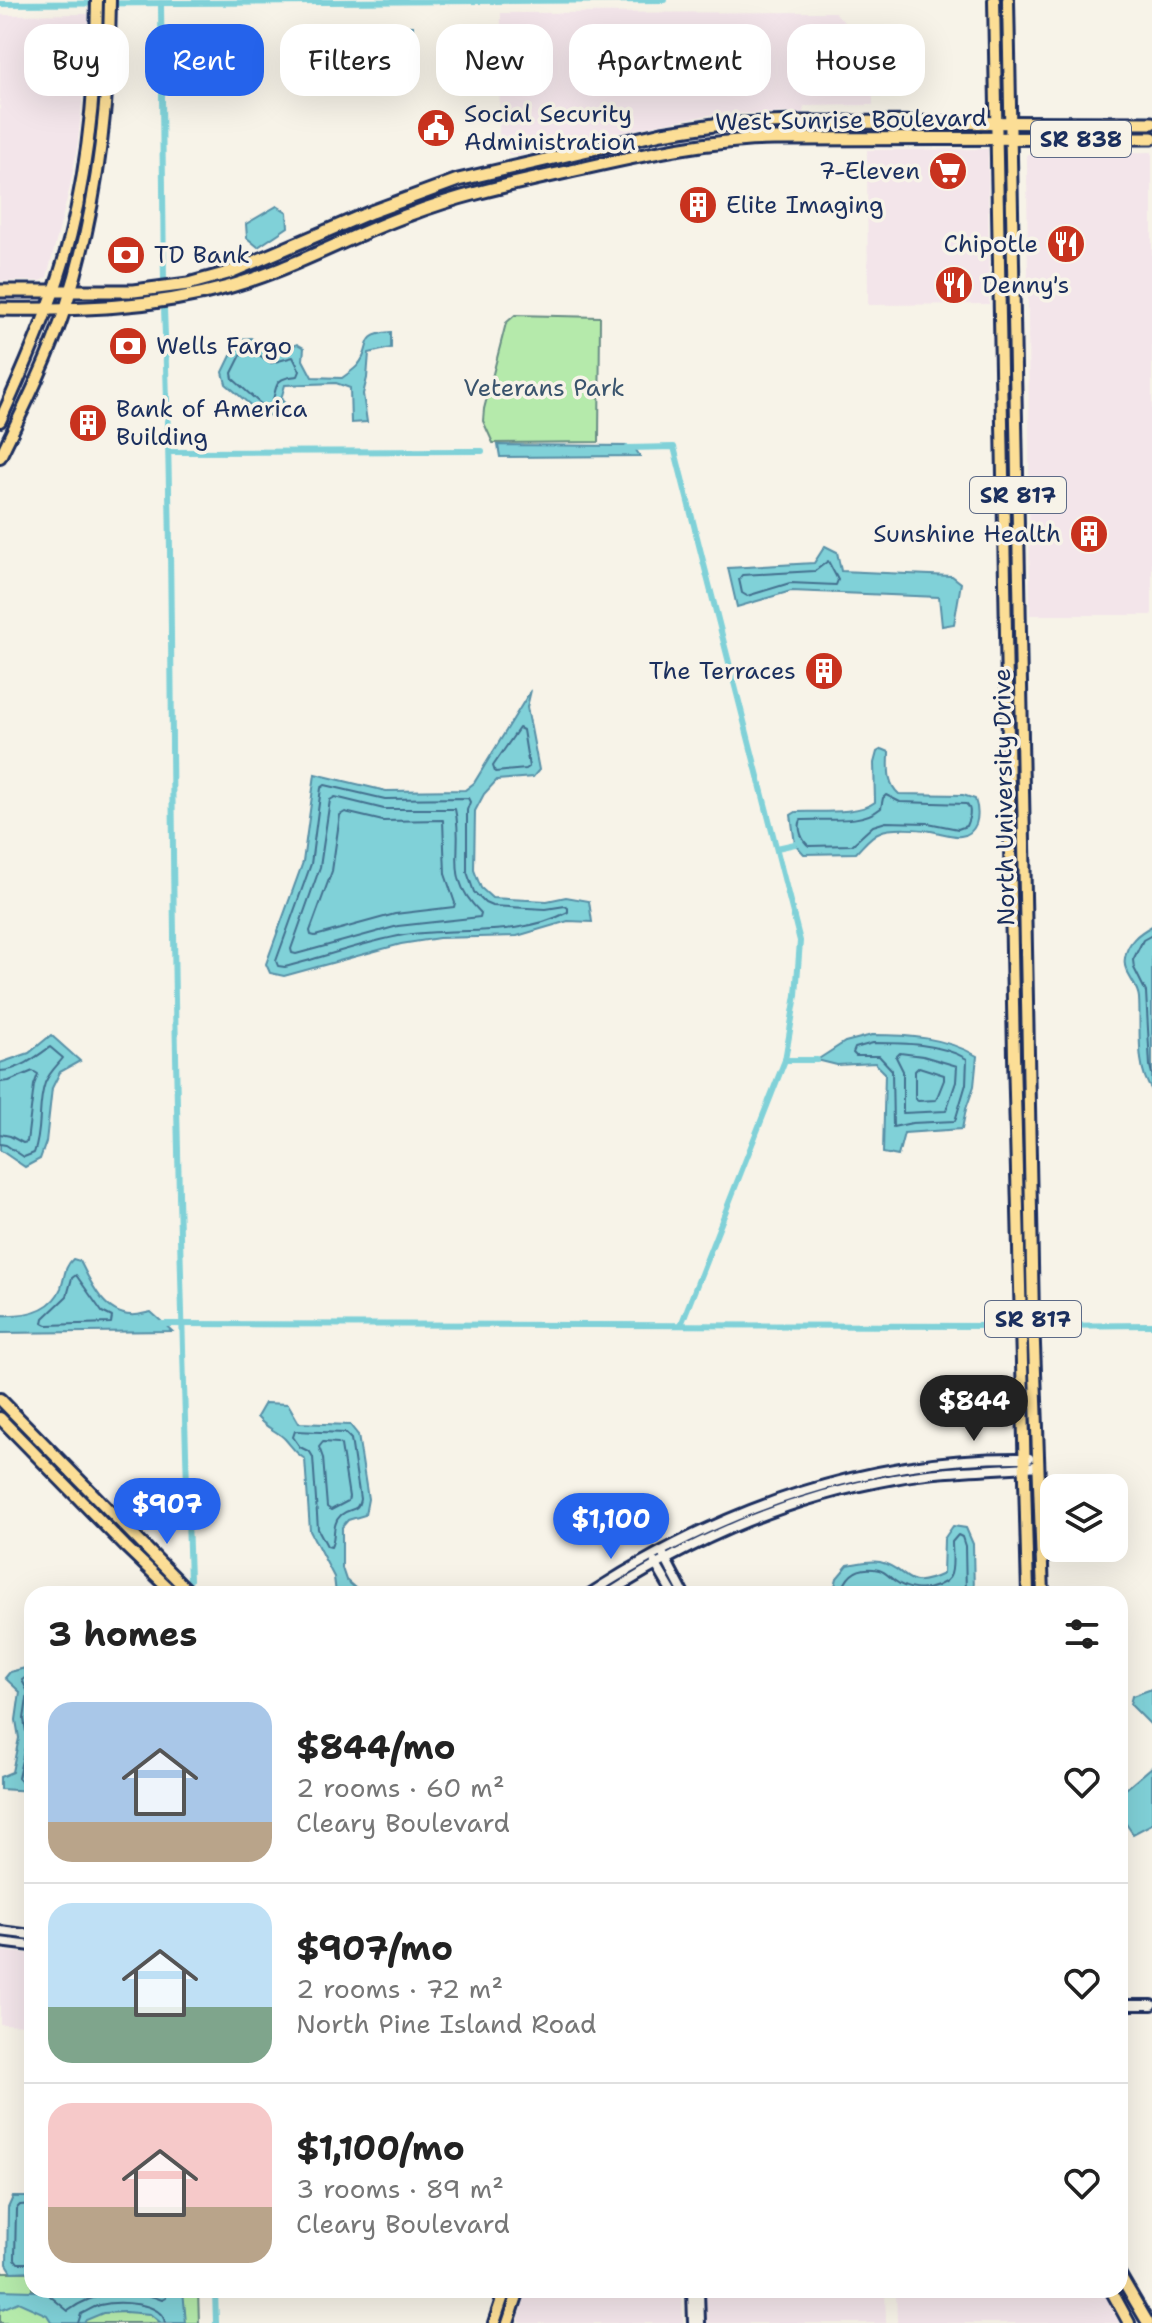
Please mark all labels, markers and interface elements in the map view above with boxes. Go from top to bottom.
chip: Buy [24,24,129,96]
chip: Rent [145,24,264,96]
chip: Filters [280,24,420,96]
chip: New [436,24,553,96]
chip: Apartment [569,24,771,96]
chip: House [787,24,925,96]
place label: Social Security Administration [464,98,636,158]
street label: West Sunrise Boulevard [715,102,987,138]
public building icon: Social Security Administration [415,107,457,149]
road number: SR 838 [1031,121,1131,157]
supermarket icon: 7-Eleven [927,150,969,192]
place label: 7-Eleven [819,155,920,187]
building icon: Elite Imaging [677,184,719,226]
place label: Elite Imaging [726,189,884,221]
restaurant icon: Chipotle [1045,223,1087,265]
place label: Chipotle [944,228,1038,260]
bank icon: TD Bank [105,234,147,276]
place label: TD Bank [154,239,250,271]
restaurant icon: Denny's [933,264,975,306]
place label: Denny's [982,269,1069,301]
bank icon: Wells Fargo [107,325,149,367]
place label: Wells Fargo [156,330,292,362]
park label: Veterans Park [463,372,625,404]
place label: Bank of America Building [116,393,307,453]
building icon: Bank of America Building [67,402,109,444]
road number: SR 817 [970,477,1066,513]
building icon: Sunshine Health [1068,513,1110,555]
place label: Sunshine Health [873,518,1061,550]
building icon: The Terraces [803,650,845,692]
place label: The Terraces [649,655,796,687]
street label: North University Drive [986,668,1022,926]
road number: SR 817 [985,1301,1081,1337]
pin: $844 [927,1375,1021,1443]
text: $844 [938,1383,1010,1418]
map controls [1040,1474,1128,1562]
button: layers [1040,1474,1128,1562]
pin: $907 [120,1478,214,1546]
text: $907 [132,1486,202,1521]
pin: $1,100 [546,1493,676,1561]
text: $1,100 [571,1501,651,1536]
text: 3 homes [48,1611,197,1657]
icon: filters [1060,1612,1104,1656]
text: $844/mo [296,1724,456,1770]
icon: home [112,1734,208,1830]
icon: heart [1060,1760,1104,1804]
text: 2 rooms · 60 m² [296,1770,505,1805]
text: Cleary Boulevard [296,1805,510,1840]
text: $907/mo [296,1925,453,1971]
icon: home [112,1935,208,2031]
icon: heart [1060,1961,1104,2005]
text: 2 rooms · 72 m² [296,1971,503,2006]
text: North Pine Island Road [296,2006,597,2041]
text: $1,100/mo [296,2125,465,2171]
icon: home [112,2135,208,2231]
icon: heart [1060,2161,1104,2205]
text: 3 rooms · 89 m² [296,2171,504,2206]
text: Cleary Boulevard [296,2206,510,2241]

